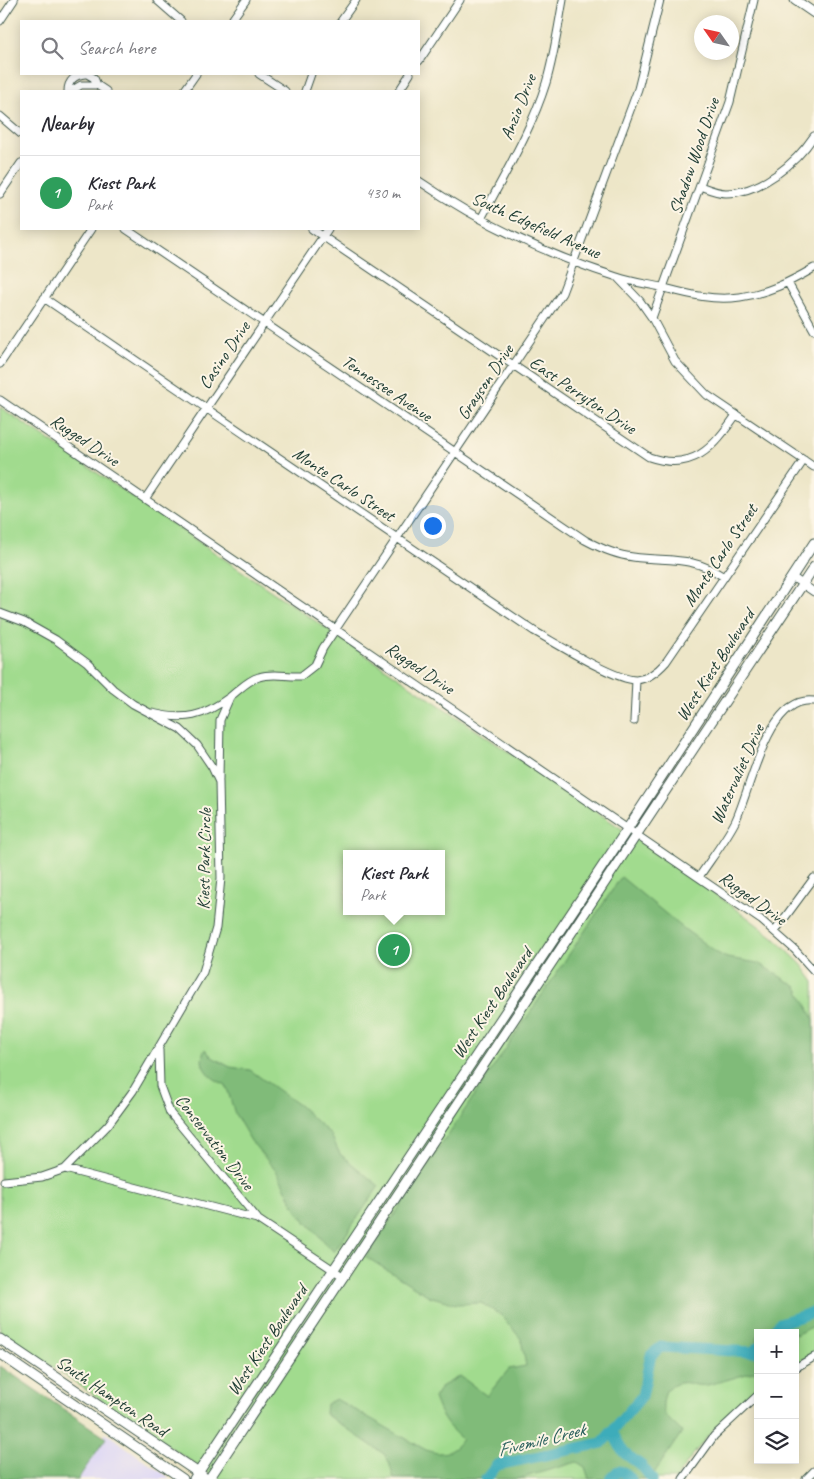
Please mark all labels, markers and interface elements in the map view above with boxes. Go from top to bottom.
north arrow [694,15,739,60]
search box [20,20,420,75]
icon: search [38,34,66,62]
text: Search here [78,36,155,60]
street label: Anzio Drive [495,70,542,143]
street label: Shadow Wood Drive [664,94,725,217]
text: Nearby [40,110,93,136]
text: Kiest Park [87,171,154,195]
text: 1 [52,183,60,203]
text: 430 m [366,183,400,203]
street label: South Edgefield Avenue [468,187,605,264]
text: Park [87,195,112,215]
street label: Casino Drive [193,316,255,393]
street label: Grayson Drive [452,339,519,424]
street label: Tennessee Avenue [338,350,437,427]
street label: East Perryton Drive [525,351,641,439]
street label: Rugged Drive [46,409,124,472]
street label: Monte Carlo Street [289,442,401,527]
street label: Monte Carlo Street [678,498,763,610]
your location [420,513,446,539]
street label: West Kiest Boulevard [671,603,761,725]
street label: Rugged Drive [381,637,459,700]
street label: Watervaliet Drive [705,720,769,827]
street label: Kiest Park Circle [192,807,216,910]
popup [343,850,445,915]
text: Kiest Park [360,861,428,885]
street label: Rugged Drive [715,866,792,931]
text: Park [360,885,386,905]
pin: 1 [378,931,410,969]
street label: West Kiest Boulevard [447,941,539,1062]
street label: Conservation Drive [171,1090,260,1195]
street label: West Kiest Boulevard [222,1278,314,1399]
map controls [754,1329,799,1464]
button: + [754,1329,799,1374]
street label: South Hampton Road [52,1351,174,1443]
button: − [754,1374,799,1419]
water label: Fivemile Creek [495,1417,590,1462]
button: layers [754,1419,799,1464]

